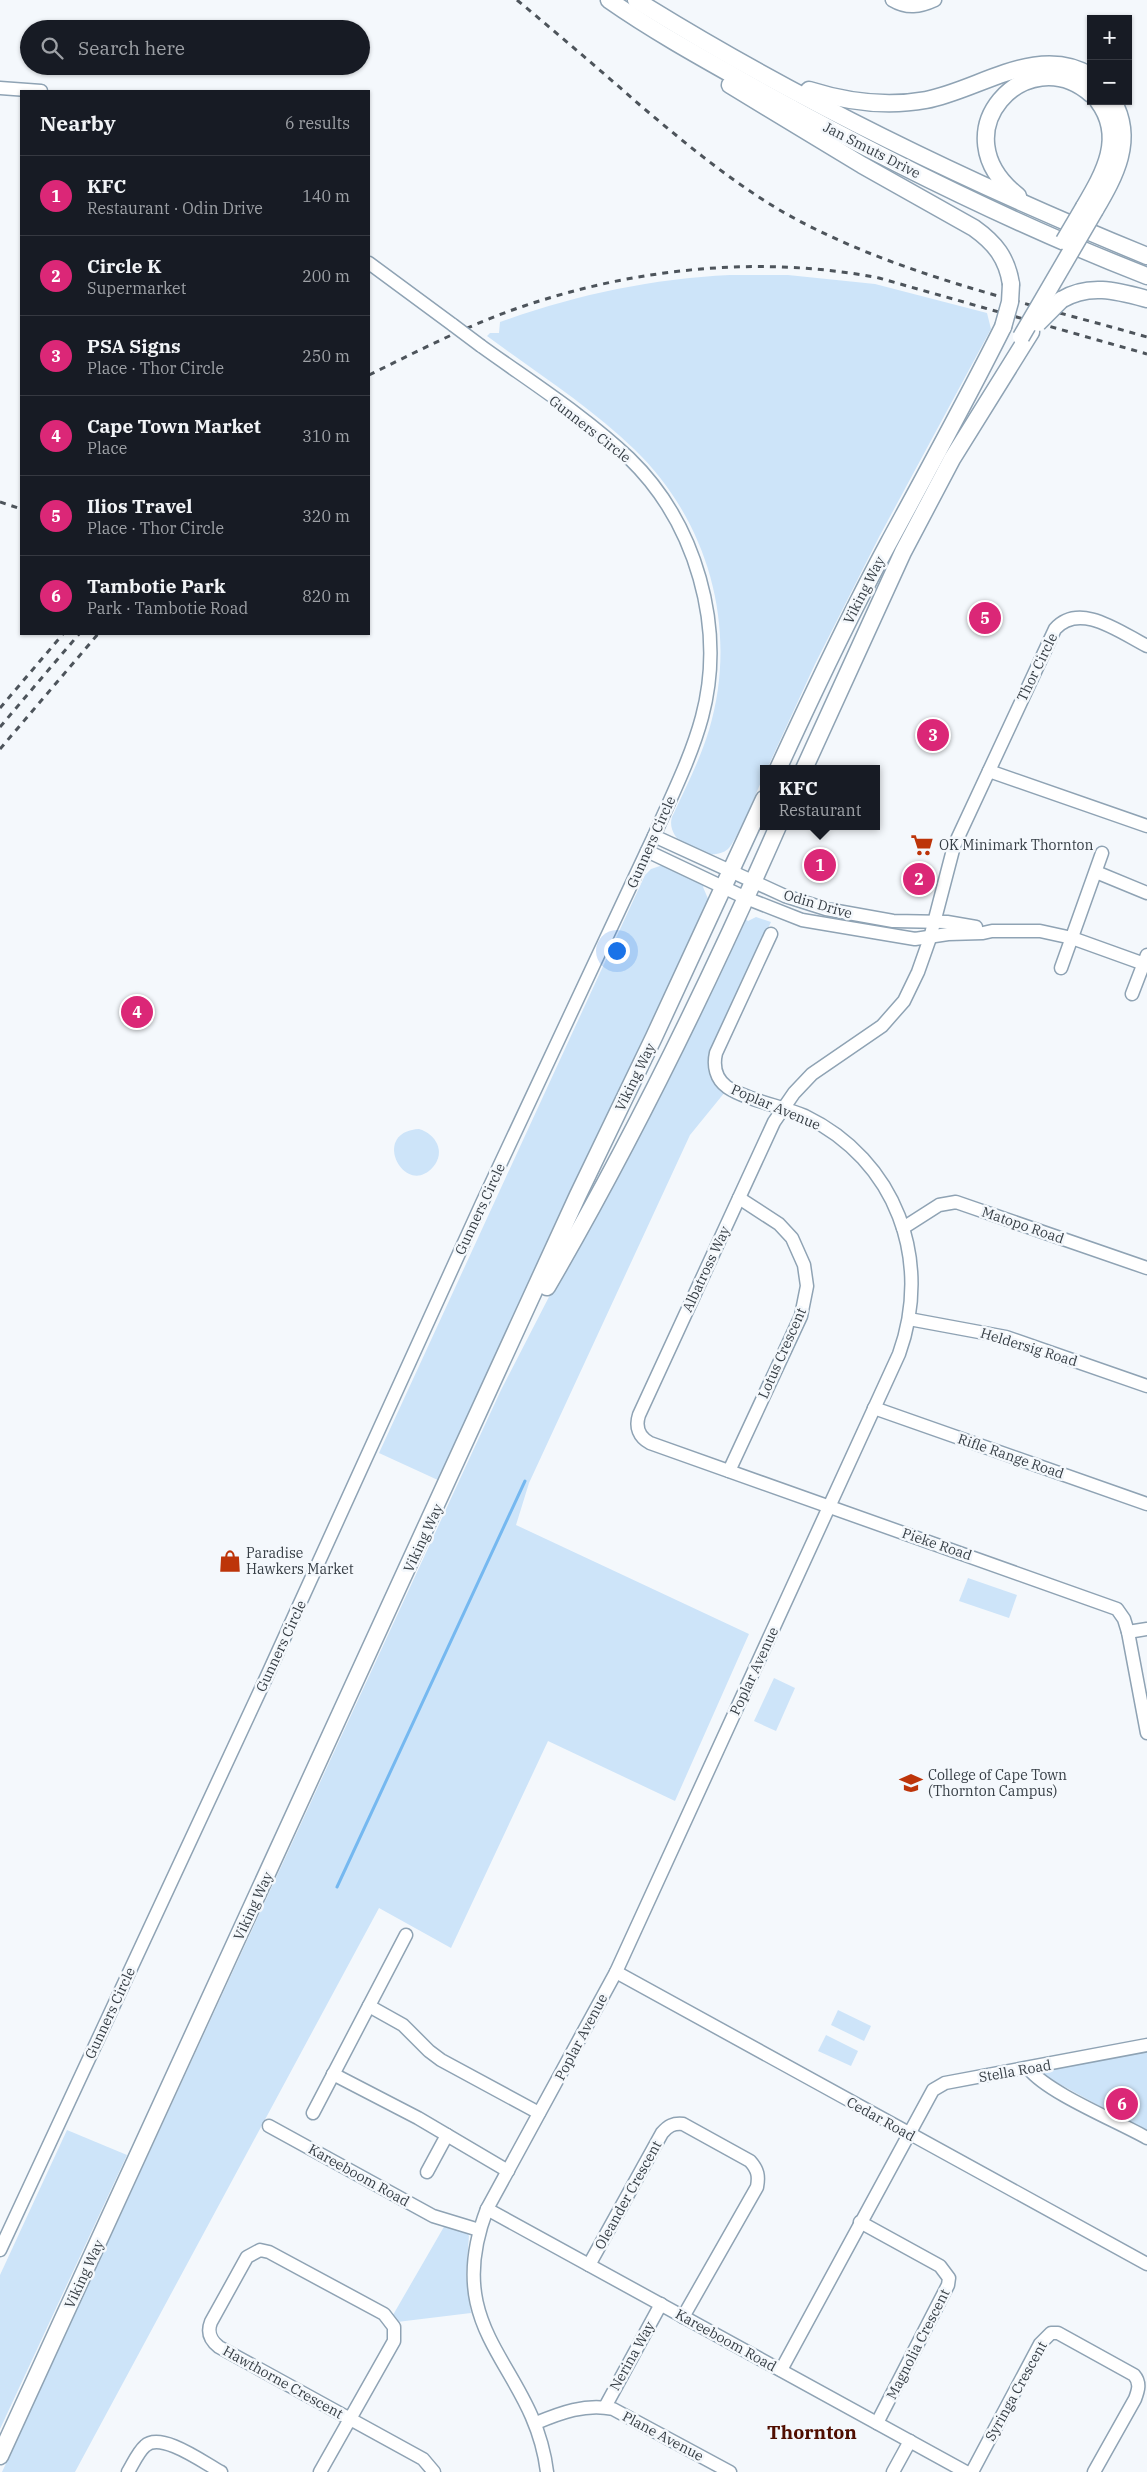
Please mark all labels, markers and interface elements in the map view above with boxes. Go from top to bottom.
map controls [1087,15,1132,105]
button: + [1087,15,1132,60]
search box [20,20,370,75]
icon: search [38,34,66,62]
text: Search here [78,36,185,60]
button: − [1087,60,1132,105]
text: Nearby [40,109,116,137]
text: 6 results [285,113,350,133]
street label: Jan Smuts Drive [820,118,924,182]
text: KFC [87,174,126,198]
text: 1 [51,186,61,206]
text: 140 m [302,186,350,206]
text: Restaurant · Odin Drive [87,198,263,218]
text: Circle K [87,254,161,278]
text: 2 [51,266,61,286]
text: 200 m [302,266,350,286]
text: Supermarket [87,278,186,298]
text: PSA Signs [87,334,181,358]
text: 3 [51,346,61,366]
text: 250 m [302,346,350,366]
text: Place · Thor Circle [87,358,224,378]
street label: Gunners Circle [545,391,635,467]
text: Cape Town Market [87,414,261,438]
text: 4 [51,426,61,446]
text: 310 m [302,426,350,446]
text: Place [87,438,127,458]
text: Ilios Travel [87,494,193,518]
text: 5 [51,506,61,526]
text: 320 m [302,506,350,526]
text: Place · Thor Circle [87,518,224,538]
street label: Viking Way [839,553,889,627]
text: Tambotie Park [87,574,226,598]
text: 6 [51,586,61,606]
text: 820 m [302,586,350,606]
text: Park · Tambotie Road [87,598,248,618]
pin: 5 [969,599,1001,637]
street label: Thor Circle [1013,630,1061,704]
pin: 3 [917,716,949,754]
popup [760,765,880,830]
text: KFC [779,776,818,800]
street label: Gunners Circle [623,793,679,891]
text: Restaurant [779,800,861,820]
supermarket icon: OK Minimark Thornton [909,832,935,858]
place label: OK Minimark Thornton [939,836,1094,854]
pin: 1 [804,846,836,884]
pin: 2 [903,860,935,898]
street label: Odin Drive [782,886,854,922]
your location [604,938,630,964]
pin: 4 [121,993,153,1031]
street label: Viking Way [611,1040,659,1114]
street label: Poplar Avenue [729,1080,823,1134]
street label: Gunners Circle [451,1160,509,1258]
street label: Matopo Road [980,1203,1067,1248]
street label: Albatross Way [678,1222,734,1315]
street label: Lotus Crescent [754,1305,810,1401]
street label: Heldersig Road [978,1324,1080,1370]
street label: Rifle Range Road [956,1429,1067,1483]
street label: Viking Way [399,1500,447,1575]
street label: Pieke Road [900,1524,975,1565]
place label: Paradise Hawkers Market [246,1544,354,1578]
shop icon: Paradise Hawkers Market [217,1548,243,1574]
street label: Gunners Circle [252,1597,310,1695]
street label: Poplar Avenue [726,1624,782,1718]
place label: College of Cape Town (Thornton Campus) [928,1766,1067,1800]
school or university icon: College of Cape Town (Thornton Campus) [898,1770,924,1796]
street label: Viking Way [229,1868,277,1943]
street label: Gunners Circle [81,1964,139,2062]
street label: Poplar Avenue [551,1991,611,2083]
street label: Stella Road [977,2056,1053,2086]
pin: 6 [1106,2085,1138,2123]
street label: Cedar Road [844,2093,919,2145]
street label: Oleander Crescent [591,2137,665,2253]
street label: Kareeboom Road [305,2140,413,2210]
street label: Viking Way [60,2236,108,2311]
street label: Magnolia Crescent [882,2286,954,2402]
street label: Kareeboom Road [672,2305,780,2375]
street label: Nerina Way [606,2318,659,2394]
street label: Syringa Crescent [981,2338,1051,2444]
street label: Hawthorne Crescent [220,2341,346,2423]
street label: Plane Avenue [619,2407,707,2465]
district label: Thornton [767,2420,857,2444]

